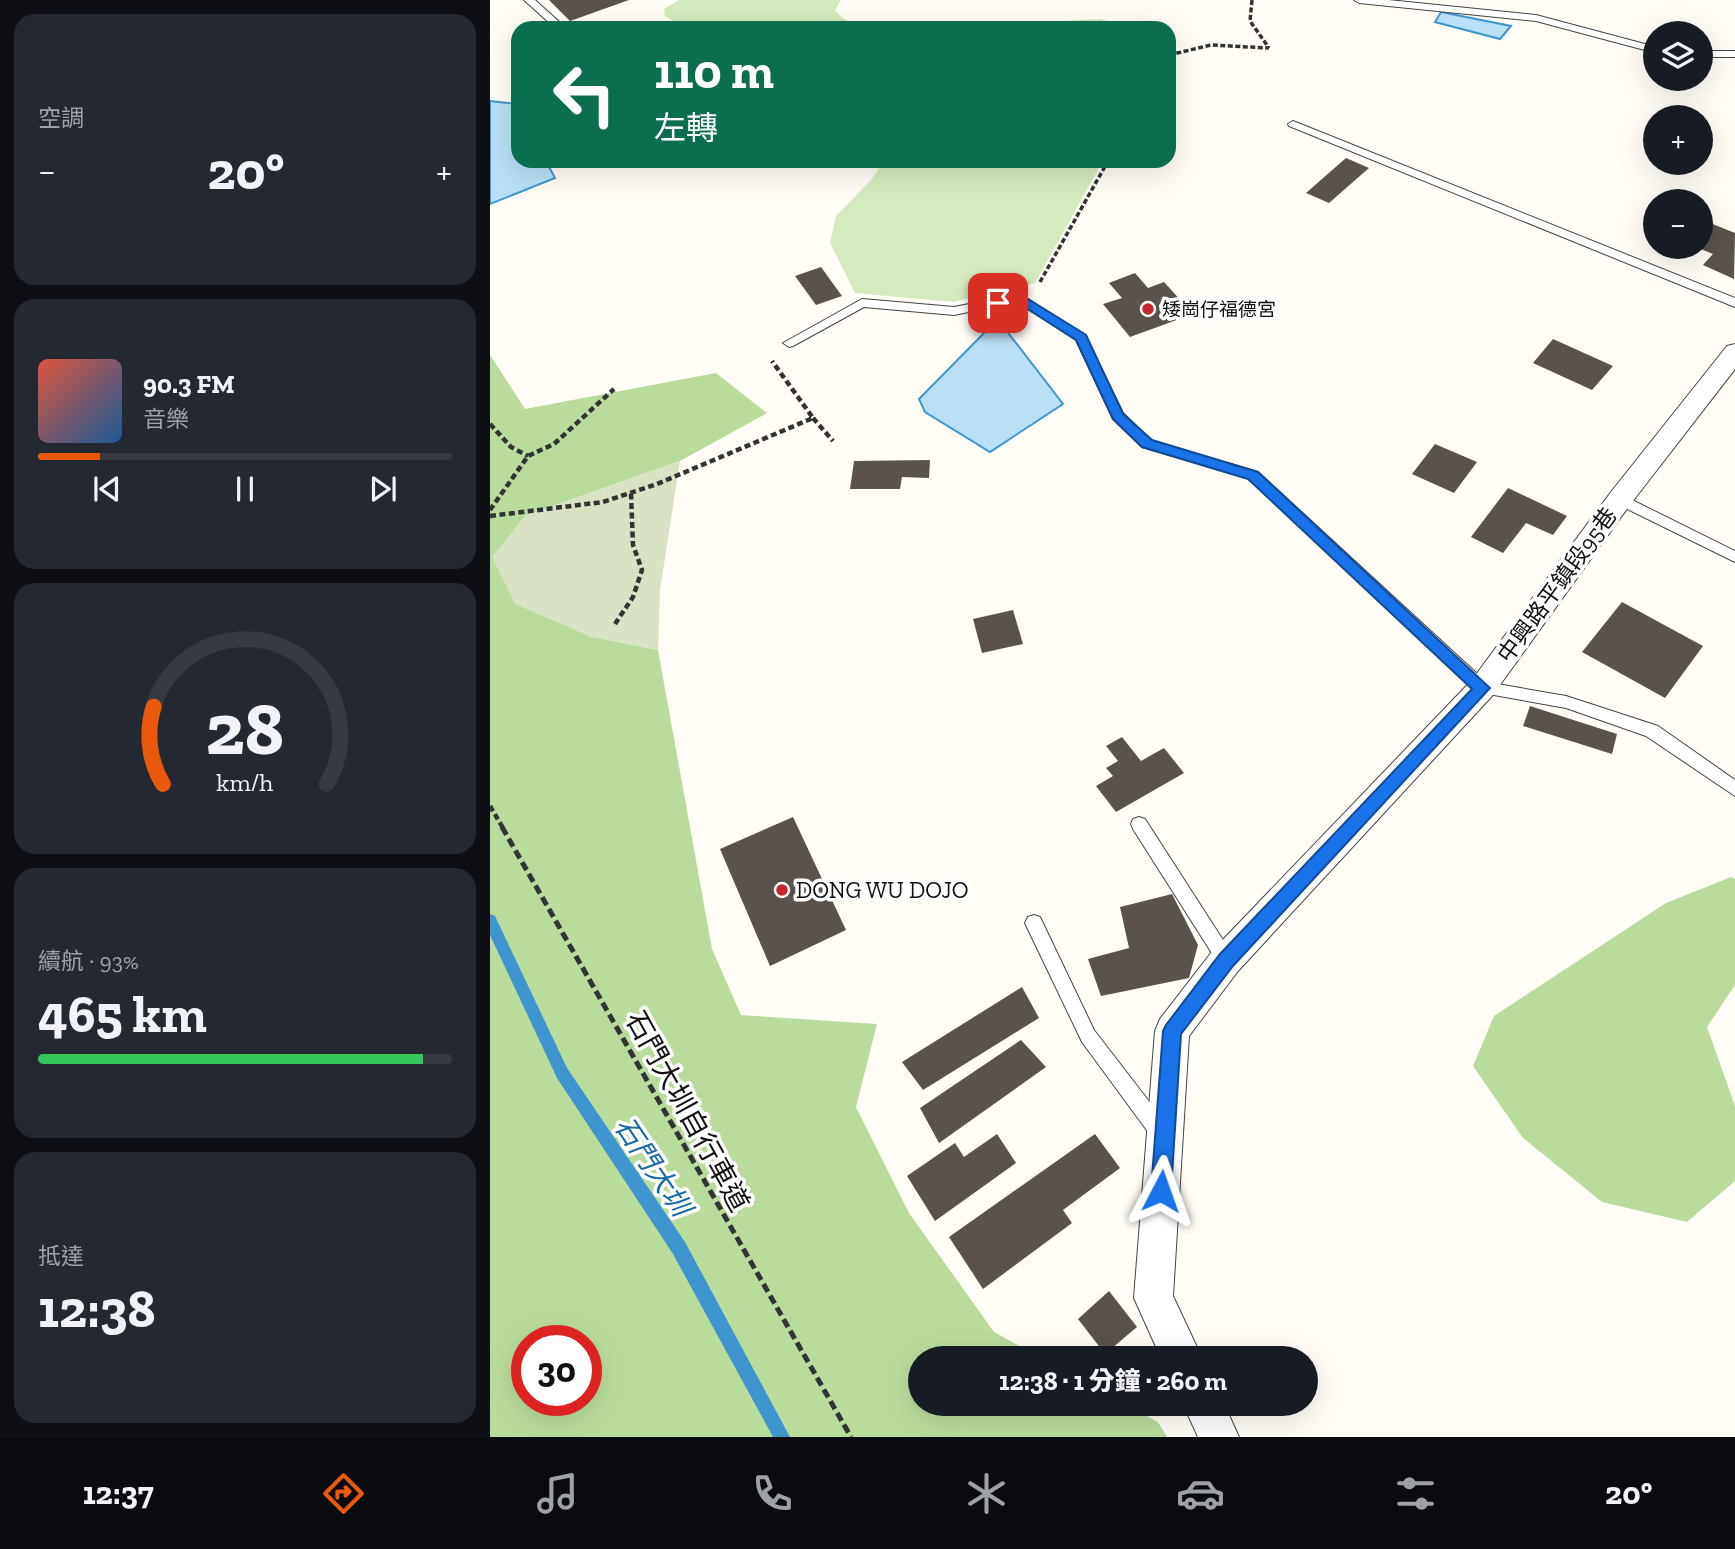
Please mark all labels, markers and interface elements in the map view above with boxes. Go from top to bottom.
map controls [1643,21,1713,259]
button: layers [1643,21,1713,91]
text: 110 m [654,42,774,101]
icon: left [539,49,630,140]
text: 空調 [38,104,84,132]
button: + [1643,105,1713,175]
text: 左轉 [654,109,718,147]
text: 20° [208,140,284,202]
text: − [38,148,56,194]
text: + [436,148,452,194]
button: − [1643,189,1713,259]
pin [968,273,1028,333]
icon: arrive [979,284,1017,322]
place label: 矮崗仔福德宮 [1162,298,1276,321]
marker: 矮崗仔福德宮 [1140,301,1156,317]
text: 90.3 FM [143,368,235,400]
text: 音樂 [143,405,189,433]
icon: previous [88,470,126,508]
icon: pause [226,470,264,508]
icon: next [364,470,402,508]
street label: 中興路平鎮段95巷 [1491,502,1623,668]
text: 28 [206,686,284,774]
text: km/h [216,767,274,797]
place label: DONG WU DOJO [796,876,969,904]
marker: DONG WU DOJO [774,882,790,898]
text: 續航 · 93% [38,947,139,975]
text: 465 km [38,983,207,1045]
street label: 石門大圳自行車道 [619,1005,757,1217]
water label: 石門大圳 [608,1110,698,1222]
position arrow [1124,1154,1198,1228]
text: 抵達 [38,1242,84,1270]
text: 12:38 [38,1278,156,1340]
speed limit sign: 30 [511,1325,602,1416]
text: 12:38 · 1 分鐘 · 260 m [999,1365,1227,1397]
icon: directions [319,1469,368,1518]
icon: music [533,1469,582,1518]
icon: phone [748,1469,797,1518]
icon: climate [962,1469,1011,1518]
icon: car [1176,1469,1225,1518]
icon: filters [1391,1469,1440,1518]
text: 12:37 [83,1474,154,1512]
text: 20° [1605,1474,1652,1512]

